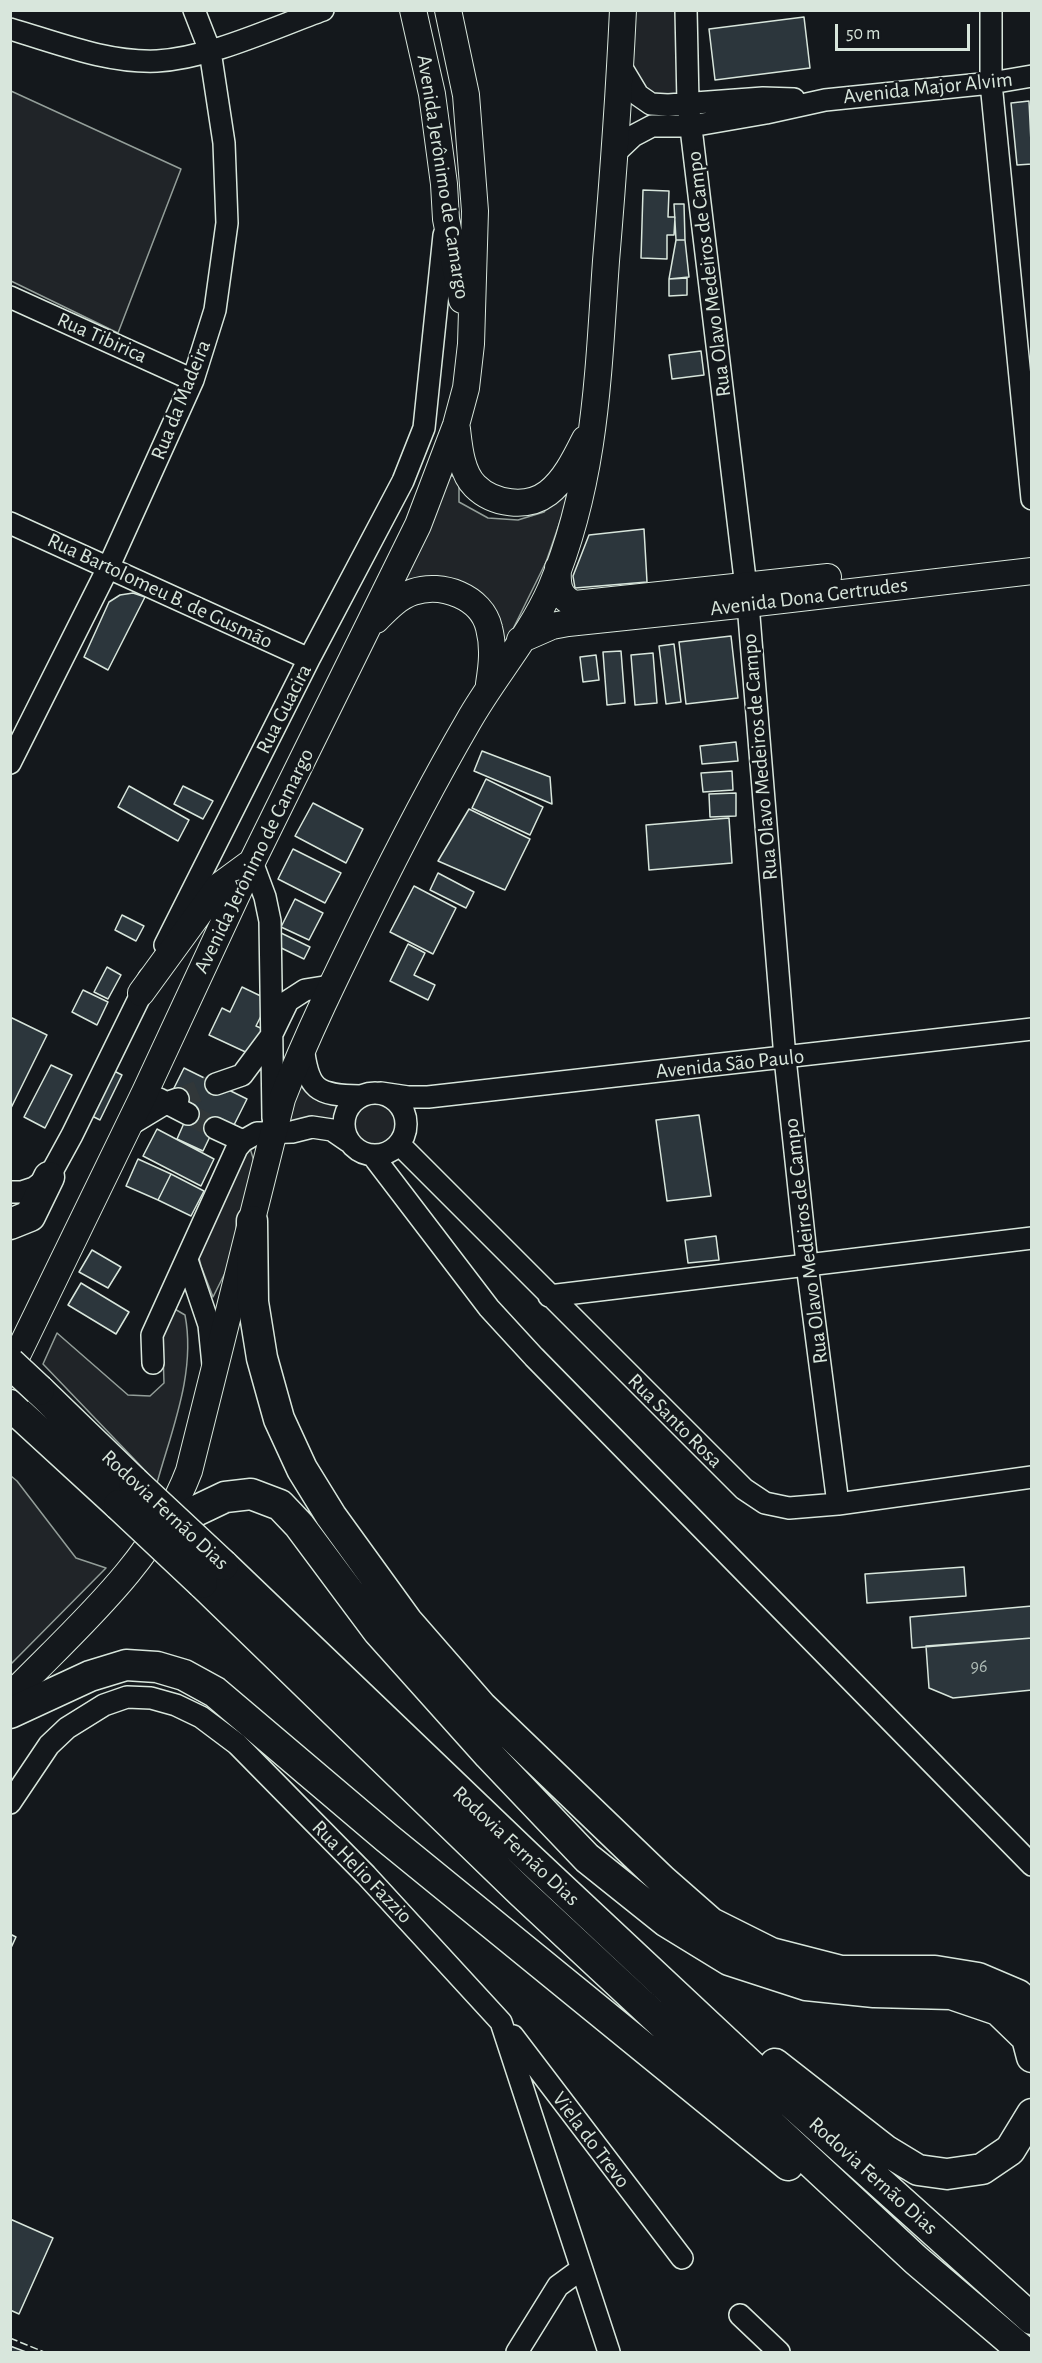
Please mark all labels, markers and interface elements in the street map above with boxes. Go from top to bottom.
scale bar [838,12,973,50]
text: 50 m [846,25,880,43]
street label: Avenida Jerônimo de Camargo [411,53,475,301]
street label: Avenida Major Alvim [842,67,1014,109]
street label: Rua Olavo Medeiros de Campo [681,150,737,398]
street label: Rua Tibirica [53,307,151,369]
street label: Rua da Madeira [146,336,216,464]
street label: Rua Bartolomeu B. de Gusmão [43,528,277,654]
street label: Avenida Dona Gertrudes [709,572,909,622]
street label: Rua Olavo Medeiros de Campo [737,633,783,881]
street label: Rua Guacira [251,660,317,758]
street label: Avenida Jerônimo de Camargo [189,744,319,978]
street label: Avenida São Paulo [654,1044,806,1084]
street label: Rua Olavo Medeiros de Campo [778,1117,834,1365]
street label: Rua Santo Rosa [622,1368,728,1474]
street label: Rodovia Fernão Dias [96,1445,234,1575]
house number: 96 [971,1656,987,1678]
street label: Rodovia Fernão Dias [447,1781,585,1911]
street label: Rua Helio Fazzio [307,1815,417,1929]
street label: Viela do Trevo [547,2087,635,2193]
street label: Rodovia Fernão Dias [803,2112,943,2240]

